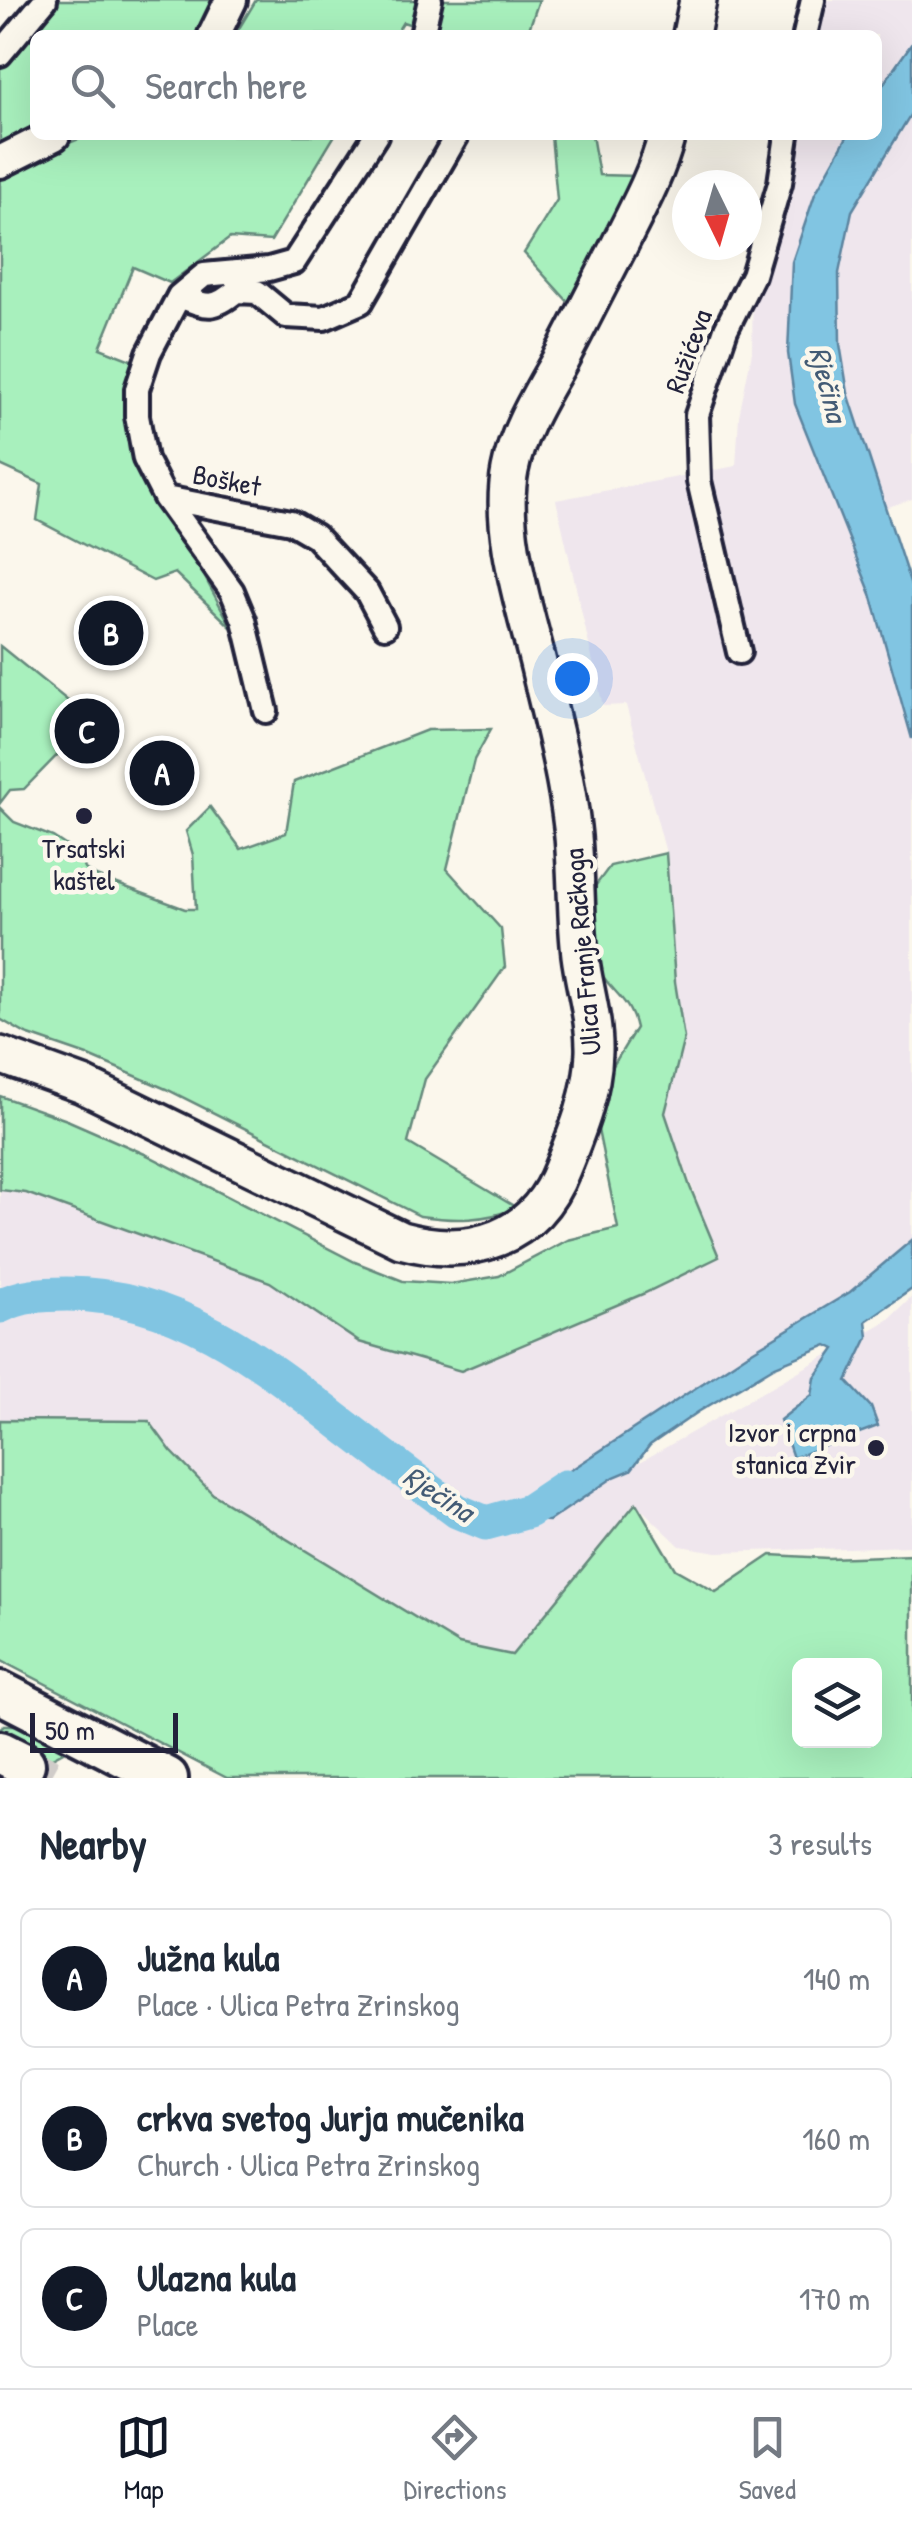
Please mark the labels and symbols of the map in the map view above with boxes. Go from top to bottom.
north arrow [672,170,762,260]
street label: Ružićeva [655,304,721,398]
water label: Rječina [800,342,858,429]
street label: Bošket [190,455,265,505]
pin: B [78,596,144,670]
your location [547,653,598,704]
pin: C [54,694,120,768]
pin: A [130,736,194,810]
marker: Trsatski kaštel [73,805,95,827]
place label: Trsatski kaštel [42,829,126,899]
street label: Ulica Franje Račkoga [554,847,610,1057]
place label: Izvor i crpna stanica Zvir [728,1413,856,1483]
marker: Izvor i crpna stanica Zvir [865,1437,887,1459]
water label: Rječina [396,1455,485,1532]
scale bar [30,1708,178,1752]

